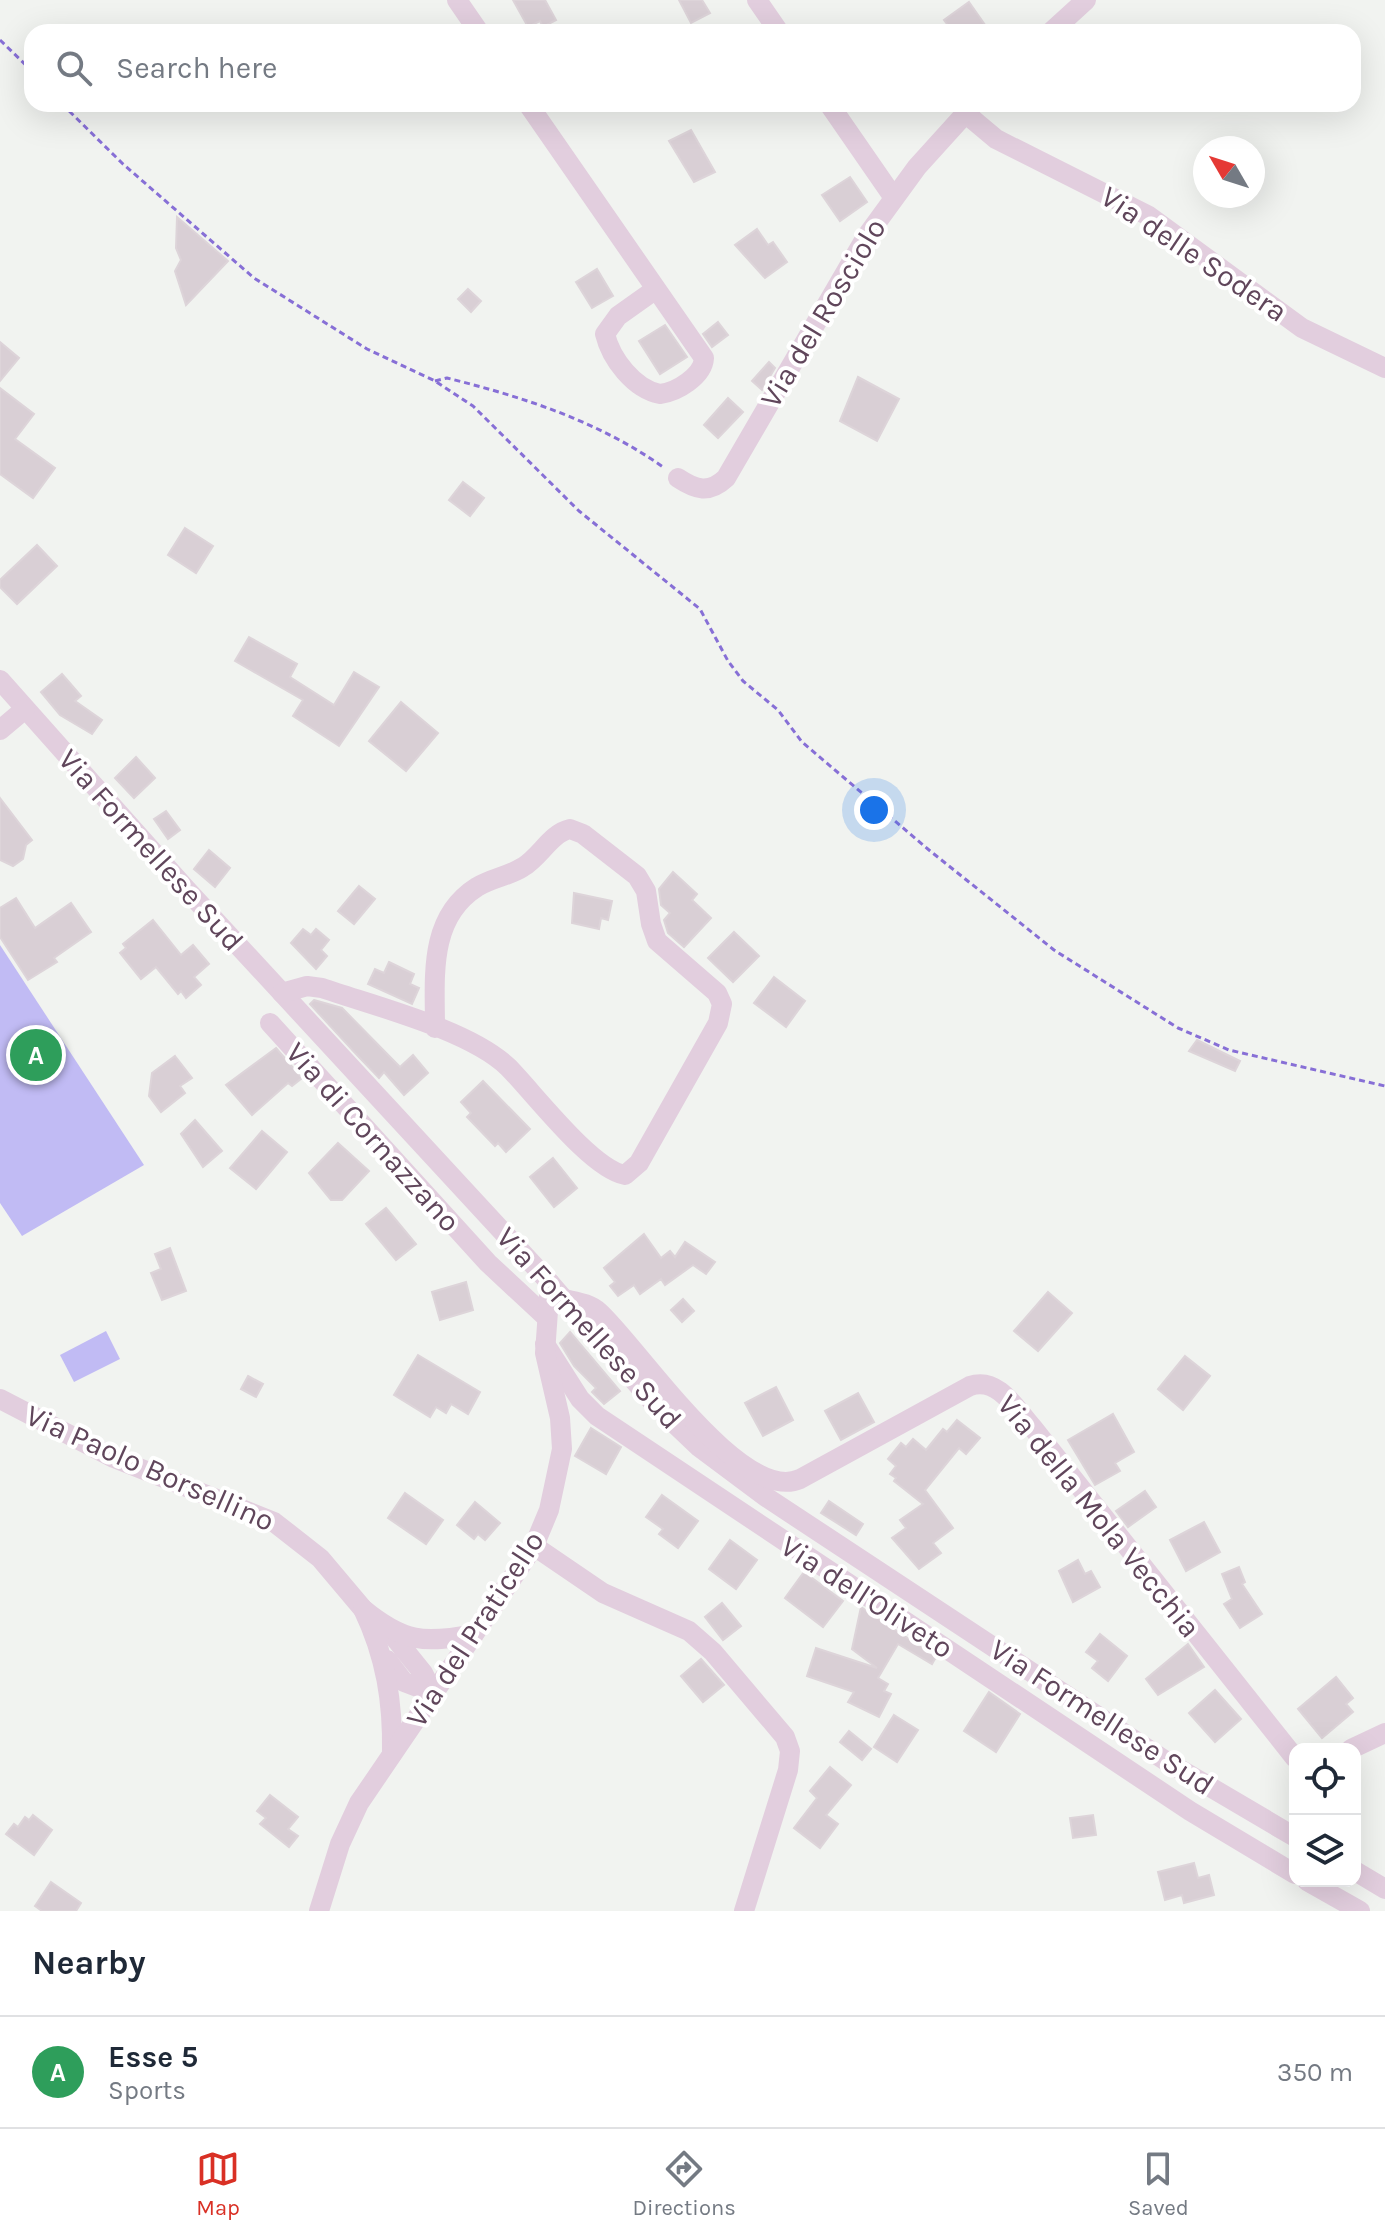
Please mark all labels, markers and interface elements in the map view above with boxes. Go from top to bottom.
search box [24,24,1361,112]
icon: search [52,46,96,90]
text: Search here [116,50,277,86]
north arrow [1193,136,1265,208]
street label: Via delle Sodera [1094,178,1294,330]
street label: Via del Rosciolo [752,212,894,414]
street label: Via Formellese Sud [51,741,251,959]
your location [854,790,894,830]
pin: A [10,1025,62,1085]
street label: Via di Cornazzano [278,1035,468,1239]
street label: Via Formellese Sud [489,1219,689,1437]
street label: Via della Mola Vecchia [990,1387,1208,1645]
street label: Via Paolo Borsellino [20,1397,280,1539]
street label: Via del Praticello [398,1524,552,1734]
street label: Via dell'Oliveto [774,1528,960,1666]
street label: Via Formellese Sud [983,1631,1221,1803]
map controls [1289,1743,1361,1887]
button: locate [1289,1743,1361,1815]
button: layers [1289,1815,1361,1887]
text: Nearby [32,1943,146,1983]
text: Esse 5 [108,2039,198,2075]
text: A [50,2057,66,2088]
text: 350 m [1277,2057,1353,2088]
text: Sports [108,2075,186,2106]
tab: Map [196,2147,240,2221]
tab: Directions [632,2147,736,2221]
tab: Saved [1128,2147,1189,2221]

